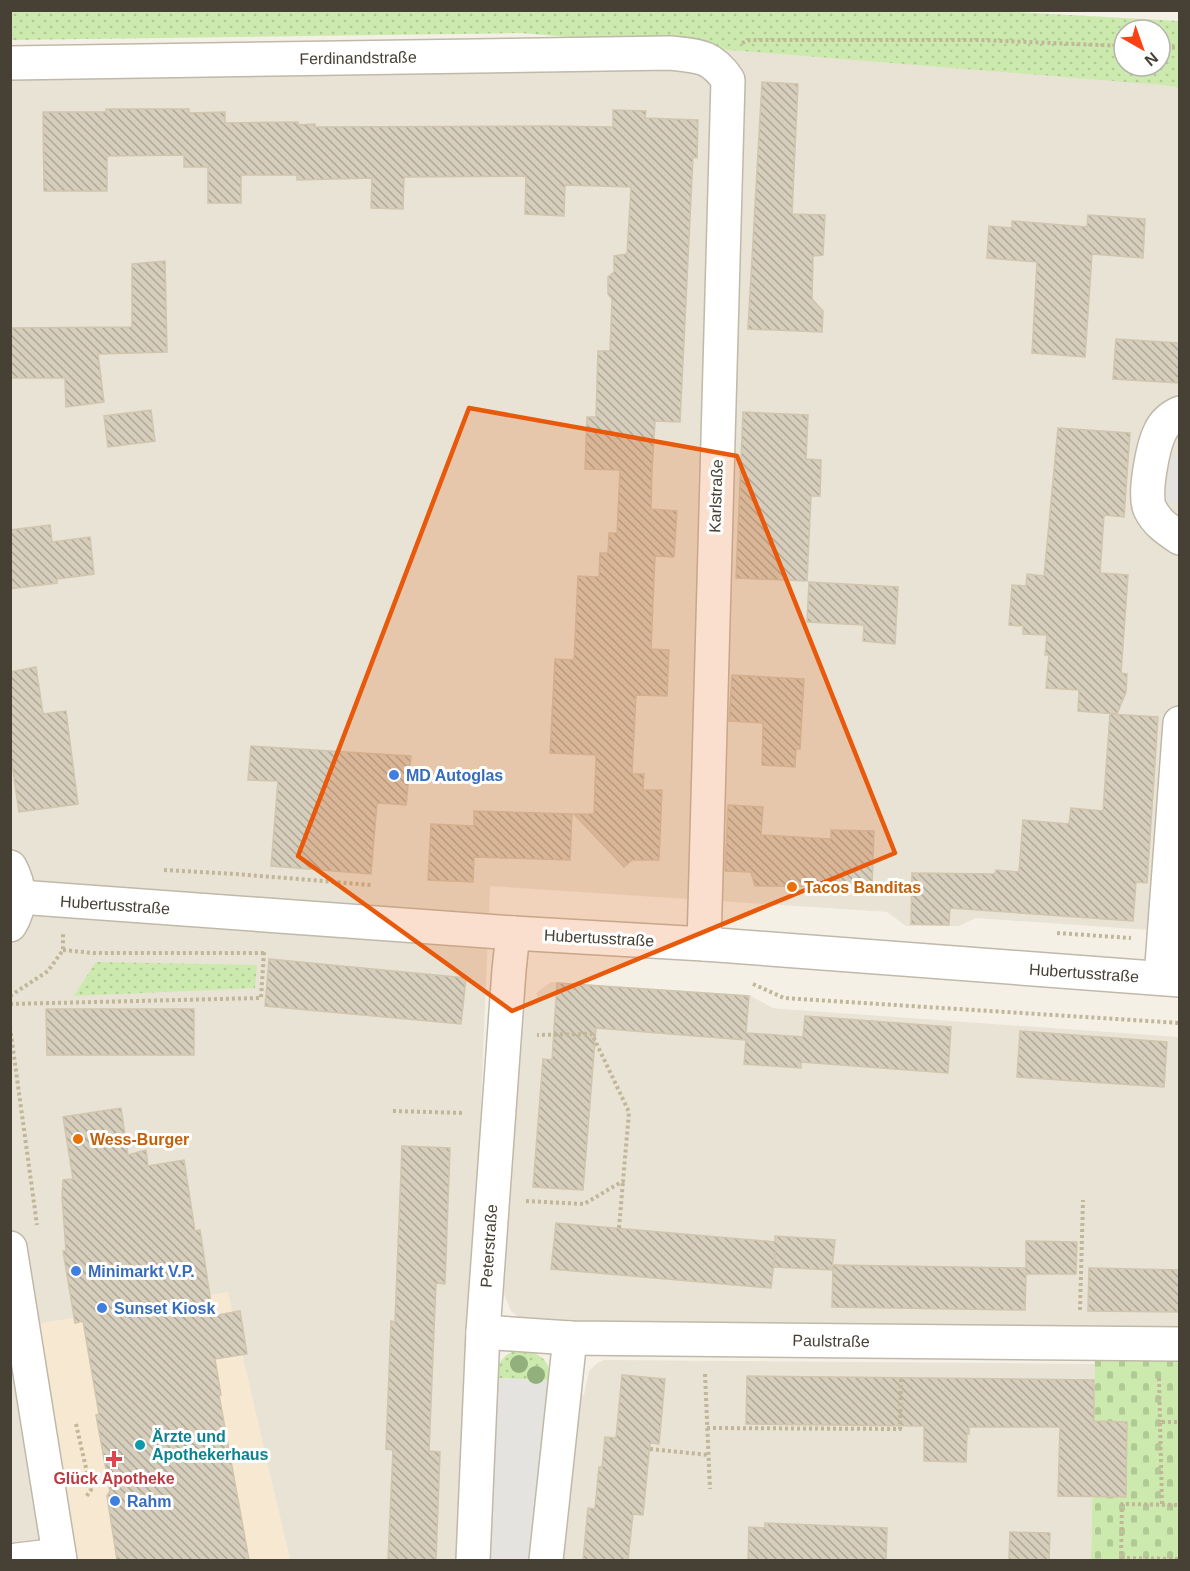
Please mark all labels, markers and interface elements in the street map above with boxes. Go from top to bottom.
north arrow [1112,18,1172,78]
street label: Ferdinandstraße [299,48,417,68]
text: N [1141,49,1161,69]
street label: Karlstraße [706,459,726,533]
place label: MD Autoglas [406,767,503,784]
marker: MD Autoglas [387,768,401,782]
place label: Tacos Banditas [804,879,921,896]
marker: Tacos Banditas [785,880,799,894]
street label: Hubertusstraße [59,893,171,917]
street label: Hubertusstraße [543,927,655,949]
street label: Hubertusstraße [1028,961,1140,985]
place label: Wess-Burger [90,1131,189,1148]
marker: Wess-Burger [71,1132,85,1146]
street label: Peterstraße [478,1204,500,1288]
place label: Minimarkt V.P. [88,1263,195,1280]
marker: Minimarkt V.P. [69,1264,83,1278]
place label: Sunset Kiosk [114,1300,215,1317]
marker: Sunset Kiosk [95,1301,109,1315]
street label: Paulstraße [792,1332,870,1350]
place label: Ärzte und Apothekerhaus [152,1428,269,1463]
marker: Ärzte und Apothekerhaus [133,1438,147,1452]
marker: Glück Apotheke [107,1452,121,1466]
place label: Glück Apotheke [53,1470,175,1487]
place label: Rahm [127,1493,171,1510]
marker: Rahm [108,1494,122,1508]

